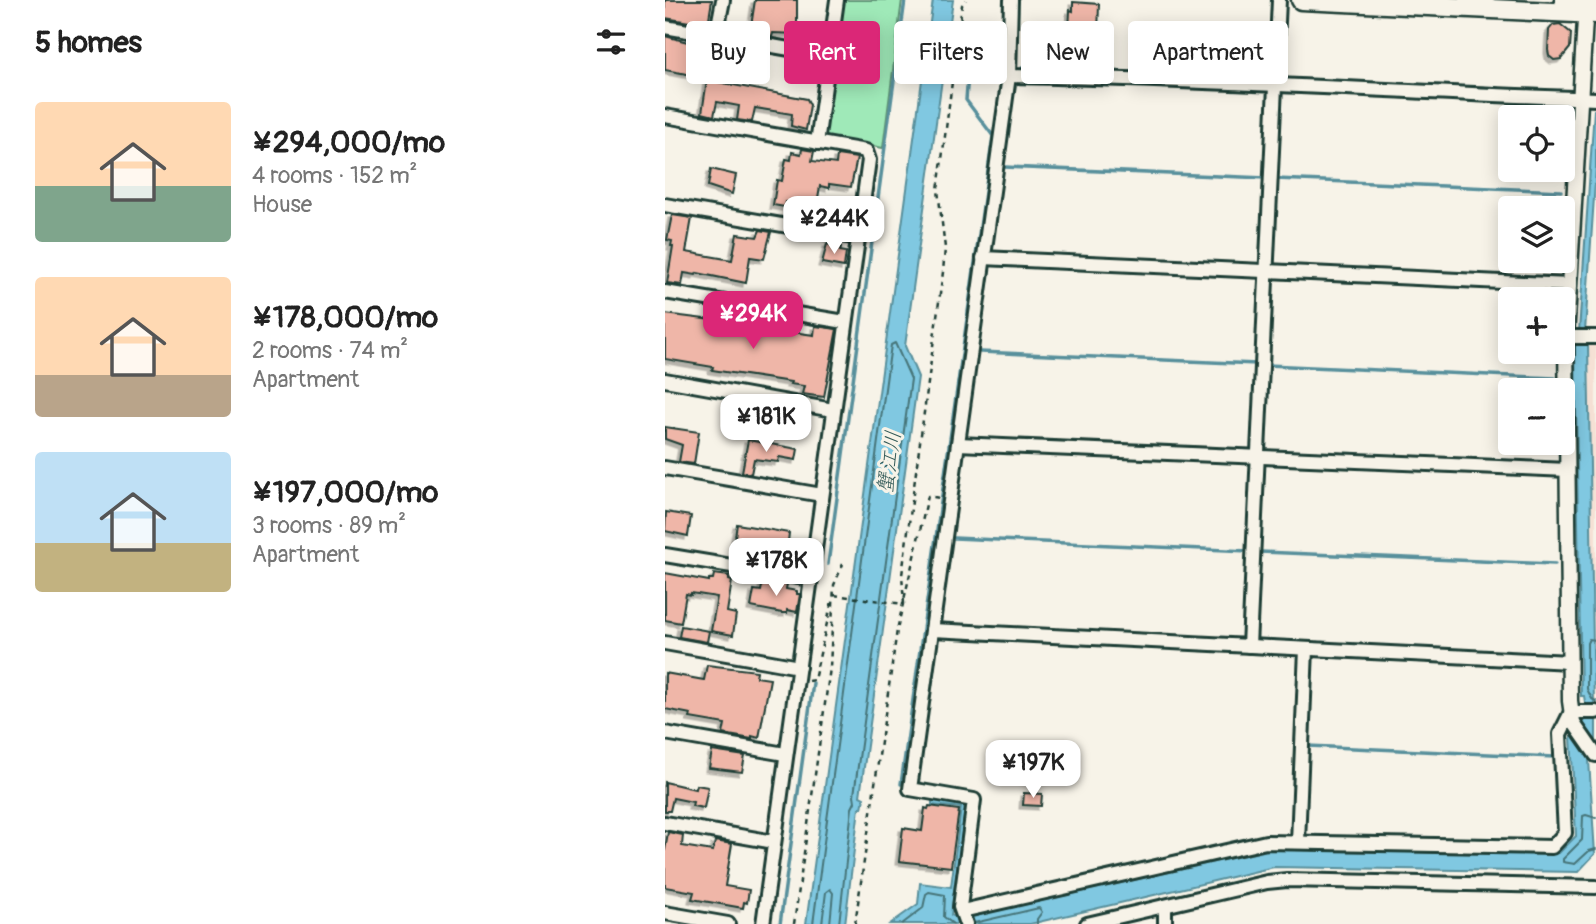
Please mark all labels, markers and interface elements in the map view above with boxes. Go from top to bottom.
chip: Buy [686,21,770,84]
chip: Rent [784,21,880,84]
chip: Filters [894,21,1007,84]
chip: New [1021,21,1114,84]
chip: Apartment [1128,21,1288,84]
icon: filters [592,23,630,61]
text: 5 homes [35,24,142,61]
map controls [1498,105,1575,455]
button: locate [1498,105,1575,182]
text: ¥294,000/mo [252,124,445,161]
icon: home [91,130,175,214]
text: 4 rooms · 152 m² [252,161,418,190]
text: House [252,190,312,219]
pin: ¥244K [785,196,883,256]
button: layers [1498,196,1575,273]
text: ¥244K [799,204,869,233]
button: + [1498,287,1575,364]
pin: ¥294K [704,292,802,351]
text: ¥178,000/mo [252,299,438,336]
text: ¥294K [719,299,787,328]
icon: home [91,305,175,389]
text: 2 rooms · 74 m² [252,336,408,365]
text: Apartment [252,365,359,394]
button: − [1498,378,1575,455]
pin: ¥181K [717,394,815,454]
text: ¥181K [736,402,796,431]
water label: 蟹江川 [872,429,907,495]
text: ¥197,000/mo [252,474,438,511]
icon: home [91,480,175,564]
text: 3 rooms · 89 m² [252,511,406,540]
pin: ¥178K [727,538,825,598]
text: Apartment [252,540,359,569]
text: ¥178K [745,546,807,575]
pin: ¥197K [984,740,1082,800]
text: ¥197K [1002,748,1064,777]

